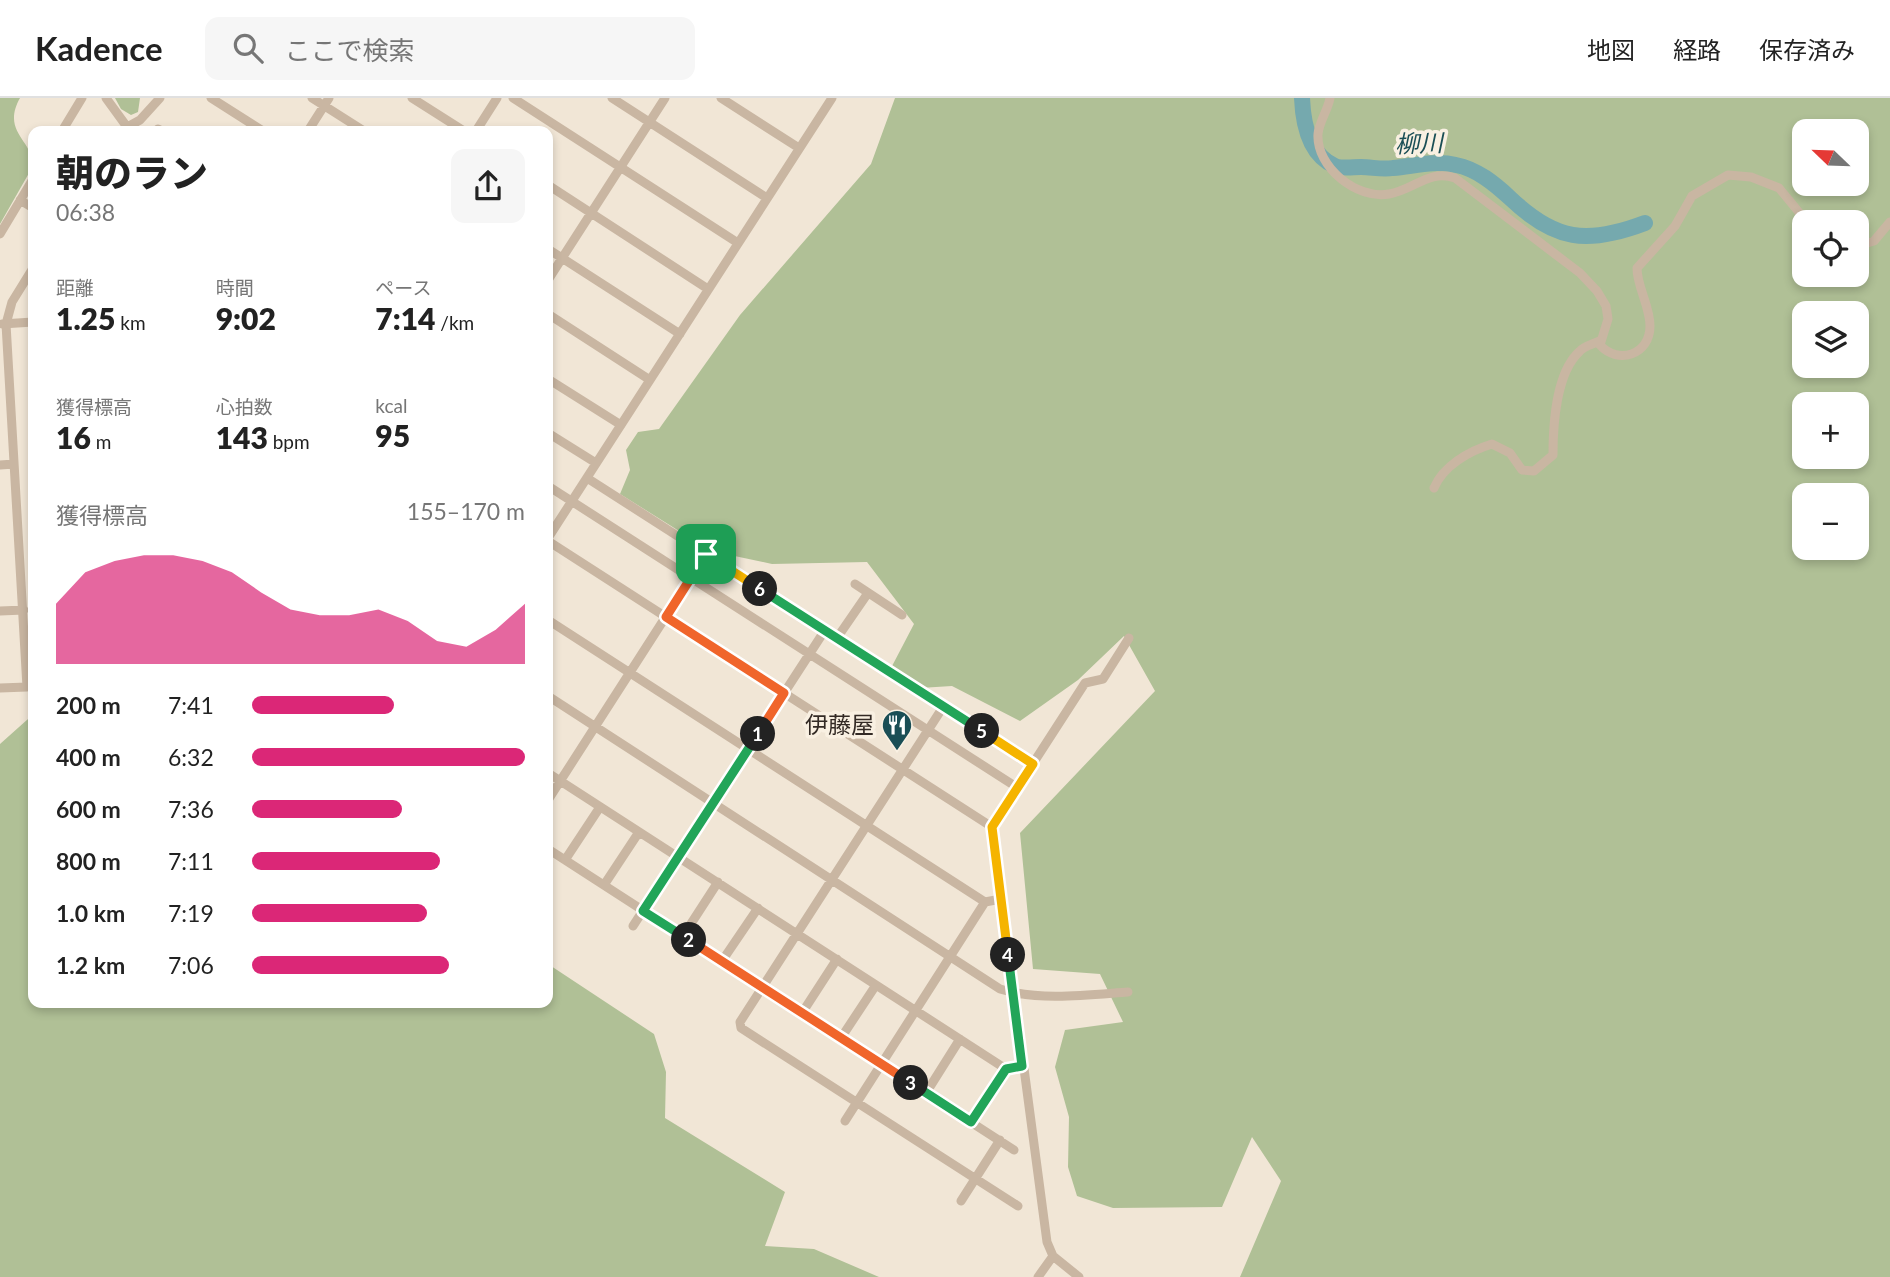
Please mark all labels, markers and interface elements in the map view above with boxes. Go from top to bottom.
search box [205,17,695,80]
text: Kadence [35,28,163,68]
icon: search [229,29,267,67]
text: ここで検索 [285,34,415,66]
text: 地図 [1587,35,1635,64]
text: 経路 [1673,35,1721,64]
text: 保存済み [1759,35,1855,64]
north arrow [1792,119,1869,196]
map controls [1792,119,1869,560]
water label: 柳川 [1394,127,1446,158]
text: 朝のラン [56,149,208,195]
button: share [451,149,525,223]
text: 06:38 [56,198,115,226]
button: locate [1792,210,1869,287]
text: 距離 [56,276,94,299]
text: 時間 [216,276,254,299]
text: ペース [375,276,431,299]
text: 1.25 [56,300,115,336]
text: 9:02 [216,300,276,336]
text: 7:14 [375,300,435,336]
button: layers [1792,301,1869,378]
text: km [115,311,146,334]
text: /km [435,311,474,334]
button: + [1792,392,1869,469]
text: kcal [375,394,407,417]
text: 獲得標高 [56,395,132,418]
text: 心拍数 [216,395,273,418]
text: 95 [375,417,410,453]
text: 16 [56,419,91,455]
text: 143 [216,419,268,455]
text: m [91,430,111,453]
text: bpm [268,430,310,453]
button: − [1792,483,1869,560]
text: 155–170 m [407,497,525,525]
text: 獲得標高 [56,501,148,529]
pin [676,524,736,584]
icon: arrive [687,535,725,573]
pin: 6 [742,572,778,606]
text: 6 [754,577,765,600]
text: 200 m [56,691,121,719]
text: 7:41 [168,691,214,719]
restaurant icon: 伊藤屋 [880,708,914,752]
place label: 伊藤屋 [805,710,874,738]
pin: 5 [964,714,1000,748]
pin: 1 [740,716,776,752]
text: 5 [976,719,987,742]
text: 1 [752,722,763,745]
text: 400 m [56,743,121,771]
text: 6:32 [168,743,214,771]
text: 600 m [56,795,121,823]
text: 7:36 [168,795,214,823]
text: 800 m [56,847,121,875]
text: 7:11 [168,847,214,875]
text: 1.0 km [56,899,125,927]
text: 7:19 [168,899,214,927]
pin: 2 [672,922,706,958]
text: 2 [683,928,694,951]
pin: 4 [990,938,1026,972]
text: 4 [1002,943,1013,966]
text: 1.2 km [56,951,125,979]
text: 7:06 [168,951,214,979]
pin: 3 [894,1066,928,1100]
text: 3 [905,1071,916,1094]

